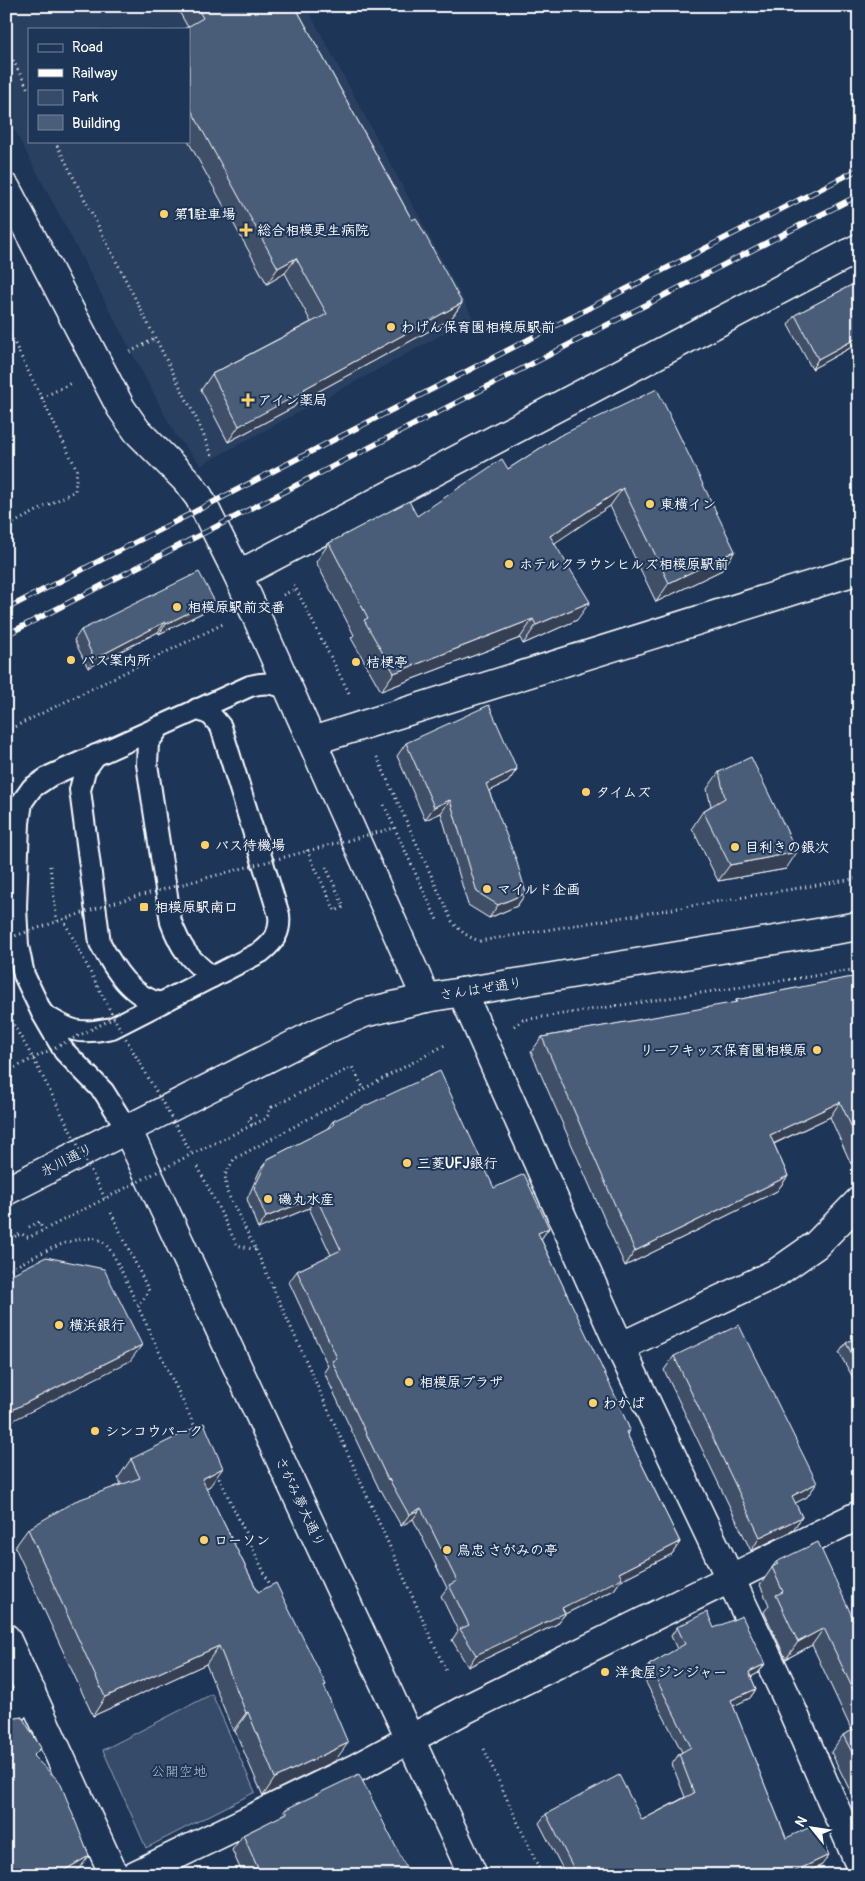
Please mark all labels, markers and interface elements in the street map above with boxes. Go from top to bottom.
legend [28,28,190,142]
text: Road [72,38,103,57]
text: Railway [72,64,118,83]
text: Park [72,88,99,107]
text: Building [72,114,120,133]
place label: 第1駐車場 [174,206,235,223]
marker: 第1駐車場 [158,208,170,220]
place label: 総合相模更生病院 [257,222,369,239]
marker: 総合相模更生病院 [239,223,253,237]
place label: わげん保育園相模原駅前 [401,319,555,336]
marker: わげん保育園相模原駅前 [385,321,397,333]
place label: アイン薬局 [258,392,327,409]
marker: アイン薬局 [242,394,254,406]
place label: 東横イン [660,496,716,513]
marker: 東横イン [644,498,656,510]
place label: ホテルクラウンヒルズ相模原駅前 [519,556,728,573]
marker: ホテルクラウンヒルズ相模原駅前 [503,558,515,570]
place label: 相模原駅前交番 [187,599,285,616]
marker: 相模原駅前交番 [171,601,183,613]
place label: バス案内所 [81,652,151,669]
marker: バス案内所 [65,654,77,666]
place label: 桔梗亭 [366,654,408,671]
marker: 桔梗亭 [350,656,362,668]
place label: タイムズ [596,784,651,801]
marker: タイムズ [580,786,592,798]
place label: バス待機場 [215,837,285,854]
marker: バス待機場 [199,839,211,851]
place label: 目利きの銀次 [745,839,829,856]
marker: 目利きの銀次 [729,841,741,853]
place label: マイルド企画 [497,881,580,898]
marker: マイルド企画 [481,883,493,895]
place label: 相模原駅南口 [154,899,238,916]
marker: 相模原駅南口 [138,901,150,913]
street label: さんはぜ通り [438,974,524,1004]
place label: リーフキッズ保育園相模原 [640,1042,807,1059]
marker: リーフキッズ保育園相模原 [811,1044,823,1056]
street label: 氷川通り [38,1140,96,1180]
place label: 三菱UFJ銀行 [417,1155,497,1172]
marker: 三菱UFJ銀行 [401,1157,413,1169]
place label: 磯丸水産 [278,1191,334,1208]
marker: 磯丸水産 [262,1193,274,1205]
place label: 横浜銀行 [69,1317,125,1334]
marker: 横浜銀行 [53,1319,65,1331]
place label: 相模原プラザ [419,1374,503,1391]
marker: 相模原プラザ [403,1376,415,1388]
place label: わかば [603,1395,645,1412]
marker: わかば [587,1397,599,1409]
place label: シンコウパーク [105,1423,203,1440]
marker: シンコウパーク [89,1425,101,1437]
street label: さがみ夢大通り [272,1454,328,1550]
place label: ローソン [214,1532,270,1549]
marker: ローソン [198,1534,210,1546]
place label: 鳥忠 さがみの亭 [457,1542,558,1559]
marker: 鳥忠 さがみの亭 [441,1544,453,1556]
place label: 洋食屋ジンジャー [615,1664,727,1681]
marker: 洋食屋ジンジャー [599,1666,611,1678]
park label: 公開空地 [151,1763,207,1780]
north arrow [788,1804,838,1854]
text: N [791,1813,811,1830]

